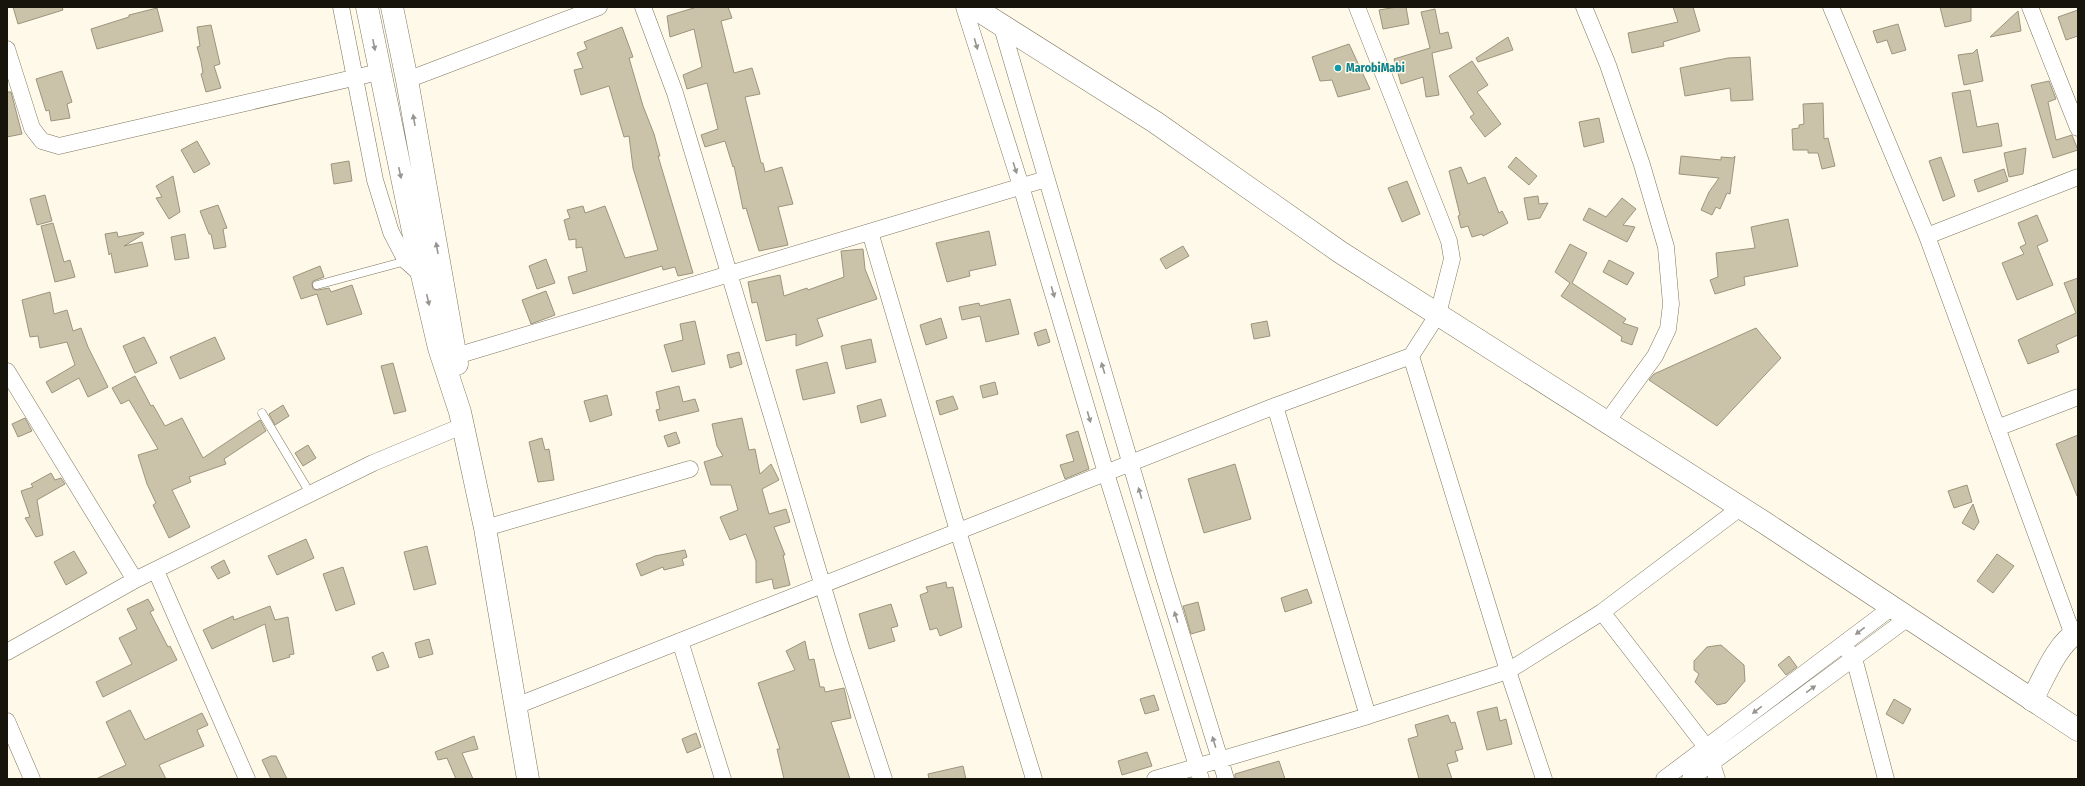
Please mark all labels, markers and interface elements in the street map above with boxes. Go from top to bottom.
one-way arrow [973,38,979,50]
one-way arrow [371,39,377,51]
place label: MarobiMabi [1346,61,1405,75]
marker: MarobiMabi [1333,63,1343,73]
one-way arrow [411,114,417,127]
one-way arrow [1012,162,1018,174]
one-way arrow [398,167,404,179]
one-way arrow [433,242,439,255]
one-way arrow [1050,287,1056,299]
one-way arrow [425,294,431,306]
one-way arrow [1100,362,1106,374]
one-way arrow [1087,411,1093,423]
one-way arrow [1137,486,1143,498]
one-way arrow [1173,611,1179,623]
one-way arrow [1855,627,1866,636]
one-way arrow [1806,685,1817,693]
one-way arrow [1751,706,1762,714]
one-way arrow [1211,735,1217,747]

